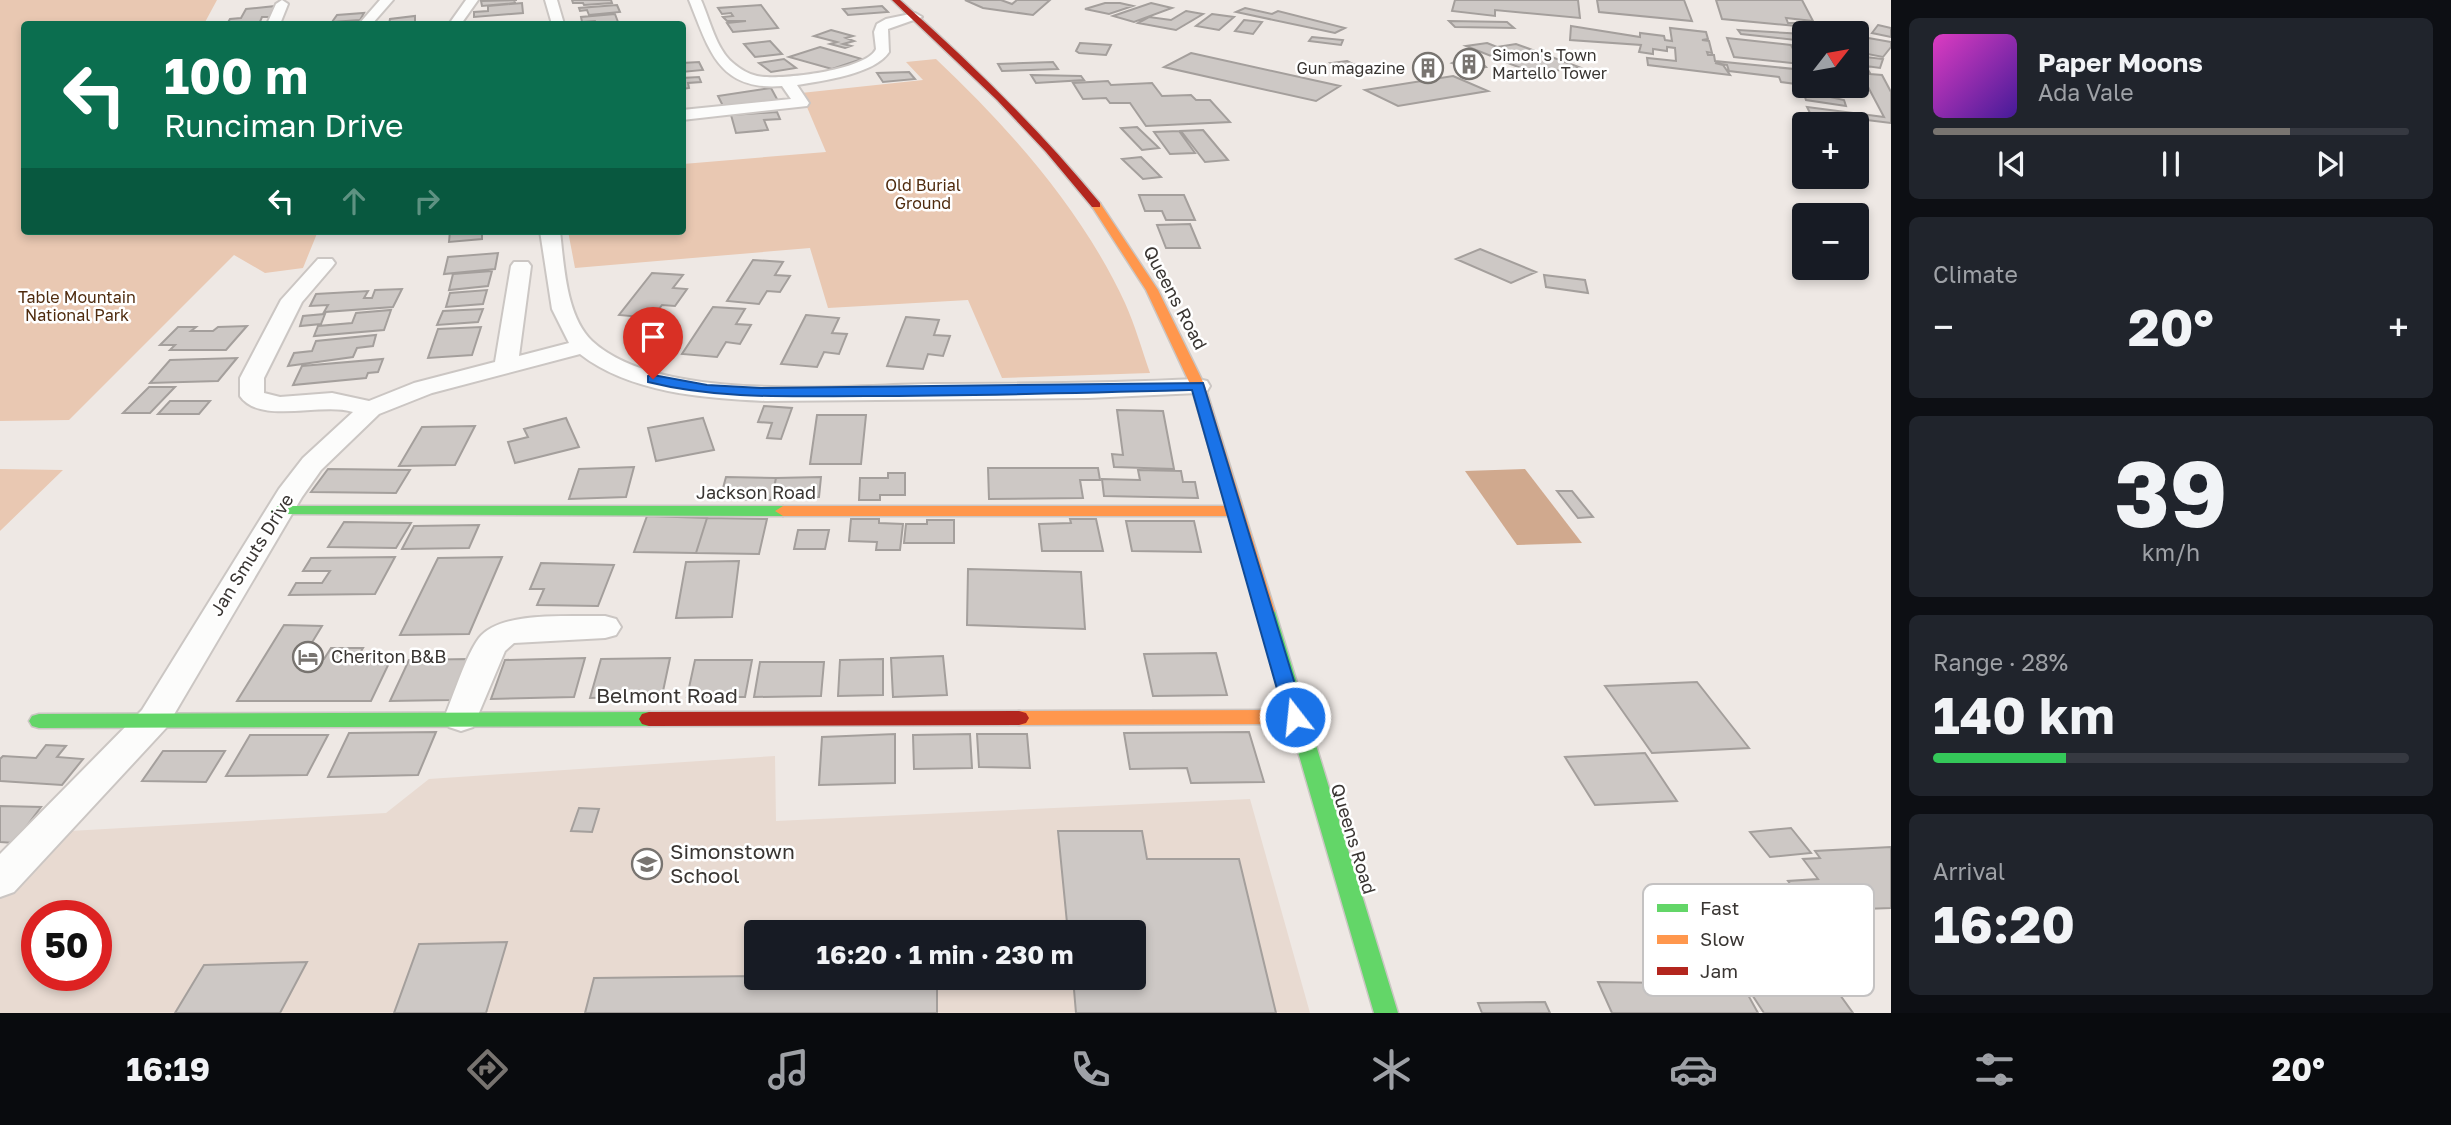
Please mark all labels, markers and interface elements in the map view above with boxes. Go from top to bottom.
north arrow [1792,21,1869,98]
map controls [1792,21,1869,280]
place label: Simon's Town Martello Tower [1492,45,1607,83]
text: 100 m [164,46,308,105]
building icon: Simon's Town Martello Tower [1452,47,1486,81]
text: Paper Moons [2038,47,2203,78]
icon: left [49,49,140,140]
building icon: Gun magazine [1411,51,1445,85]
place label: Gun magazine [1297,58,1405,78]
text: Ada Vale [2038,78,2134,106]
text: Runciman Drive [164,106,404,144]
button: + [1792,112,1869,189]
icon: previous [1993,145,2031,183]
icon: pause [2152,145,2190,183]
icon: next [2311,145,2349,183]
park label: Old Burial Ground [885,175,961,213]
icon: left [262,182,300,220]
icon: ahead [335,182,373,220]
icon: right [408,182,446,220]
button: − [1792,203,1869,280]
street label: Queens Road [1139,242,1212,353]
text: Climate [1933,260,2018,288]
park label: Table Mountain National Park [18,287,136,325]
text: 20° [2128,295,2214,357]
text: − [1933,304,1954,349]
text: + [2388,304,2409,349]
pin [623,307,683,379]
icon: arrive [634,318,672,356]
text: 39 [2114,438,2228,547]
street label: Jackson Road [696,481,816,503]
street label: Jan Smuts Drive [205,489,298,620]
text: km/h [2142,538,2200,566]
hotel icon: Cheriton B&B [291,640,325,674]
place label: Cheriton B&B [331,645,446,667]
text: Range · 28% [1933,648,2068,676]
position arrow [1258,680,1332,754]
street label: Belmont Road [596,682,738,708]
text: 140 km [1933,683,2115,745]
street label: Queens Road [1327,781,1381,897]
place label: Simonstown School [670,838,795,888]
school or university icon: Simonstown School [630,847,664,881]
text: Arrival [1933,857,2005,885]
legend [1643,884,1874,996]
text: 16:20 [1933,892,2075,954]
text: Fast [1700,896,1739,919]
speed limit sign: 50 [21,900,112,991]
text: Slow [1700,927,1745,950]
text: 16:20 · 1 min · 230 m [817,939,1073,970]
text: Jam [1700,959,1738,982]
icon: directions [463,1045,512,1094]
icon: music [764,1045,813,1094]
icon: phone [1066,1045,1115,1094]
icon: climate [1367,1045,1416,1094]
icon: car [1669,1045,1718,1094]
icon: filters [1970,1045,2019,1094]
text: 16:19 [126,1050,210,1088]
text: 20° [2272,1050,2325,1088]

